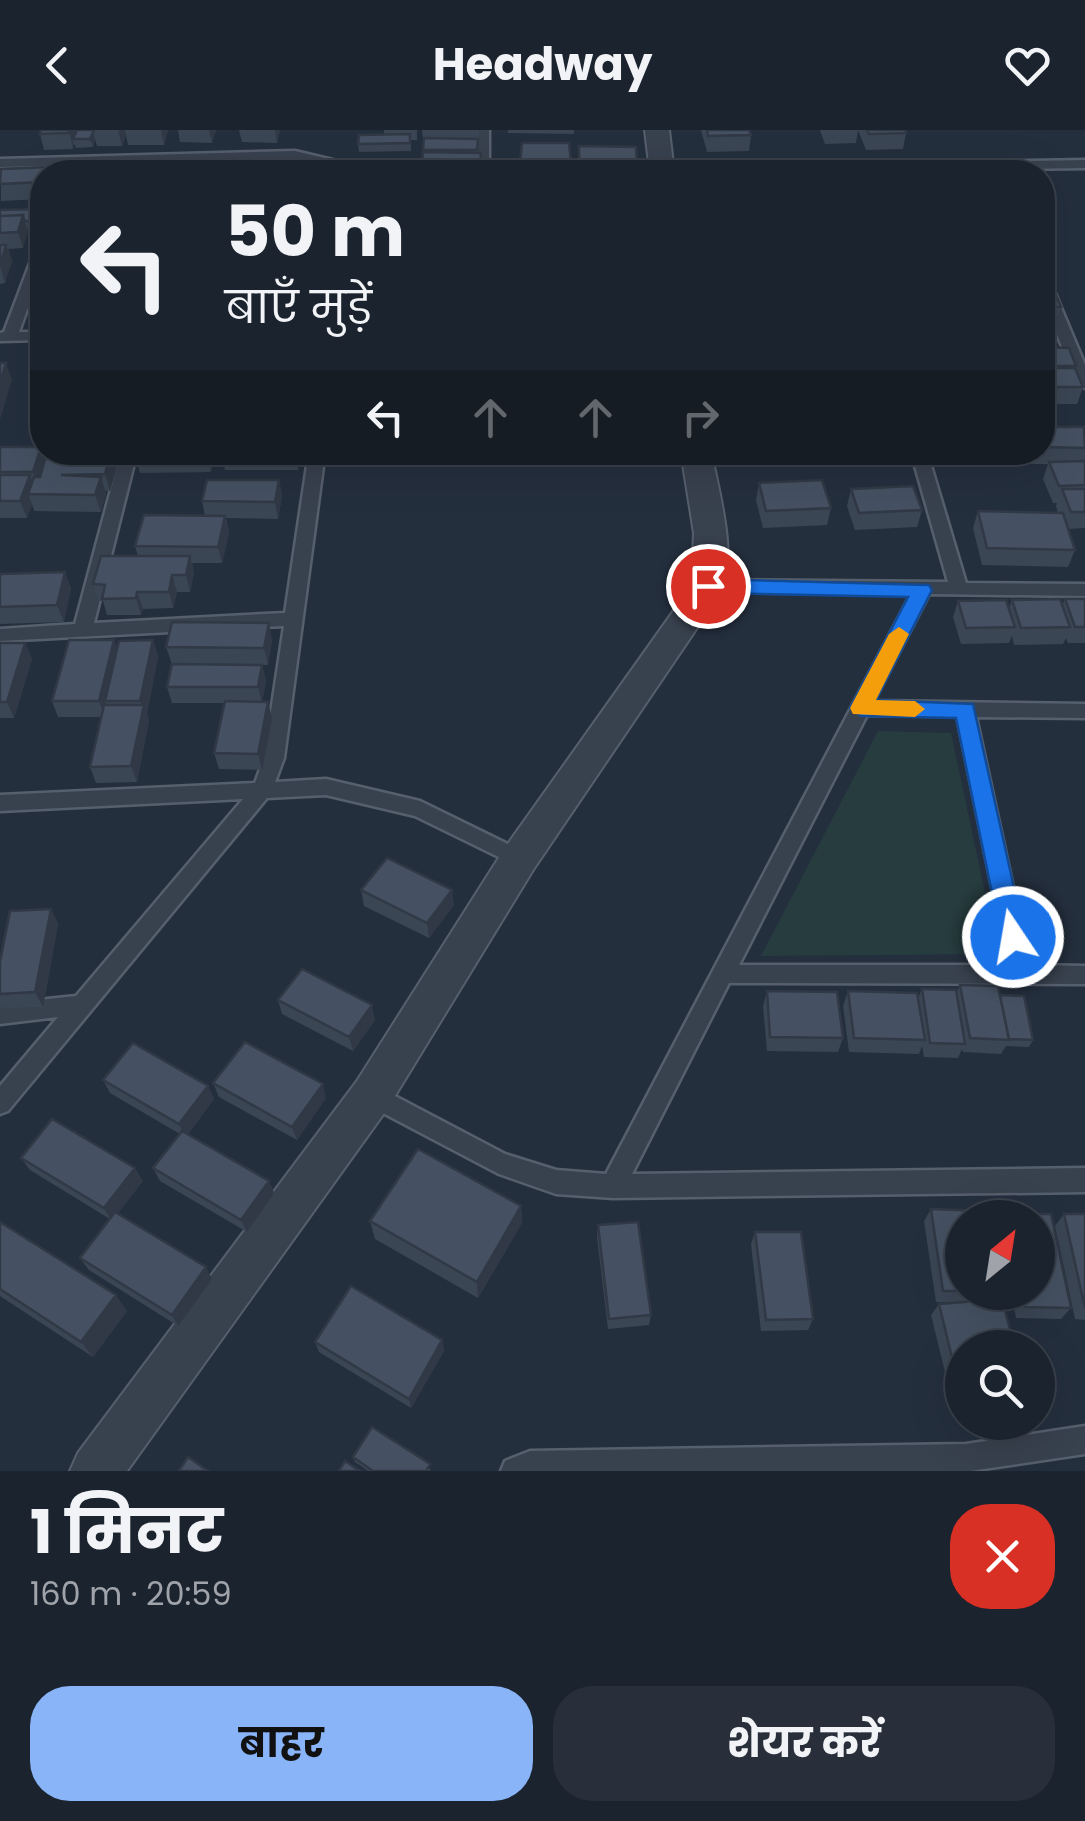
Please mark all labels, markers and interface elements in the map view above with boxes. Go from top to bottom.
text: Headway [433,33,652,96]
icon: back [30,38,85,93]
icon: heart [1000,38,1055,93]
text: 50 m [225,182,405,281]
icon: left [60,200,190,330]
text: बाएँ मुड़ें [225,276,372,339]
icon: left [358,390,413,445]
icon: ahead [463,390,518,445]
icon: ahead [568,390,623,445]
icon: right [673,390,728,445]
pin [666,544,751,629]
icon: arrive [681,559,736,614]
position arrow [961,885,1065,989]
north arrow [945,1200,1055,1310]
map controls [945,1200,1055,1440]
button: search [945,1330,1055,1440]
text: 1 मिनट [30,1490,223,1574]
button: close [950,1504,1055,1609]
text: 160 m · 20:59 [30,1571,232,1616]
button: बाहर [30,1686,533,1801]
button: शेयर करें [553,1686,1055,1801]

